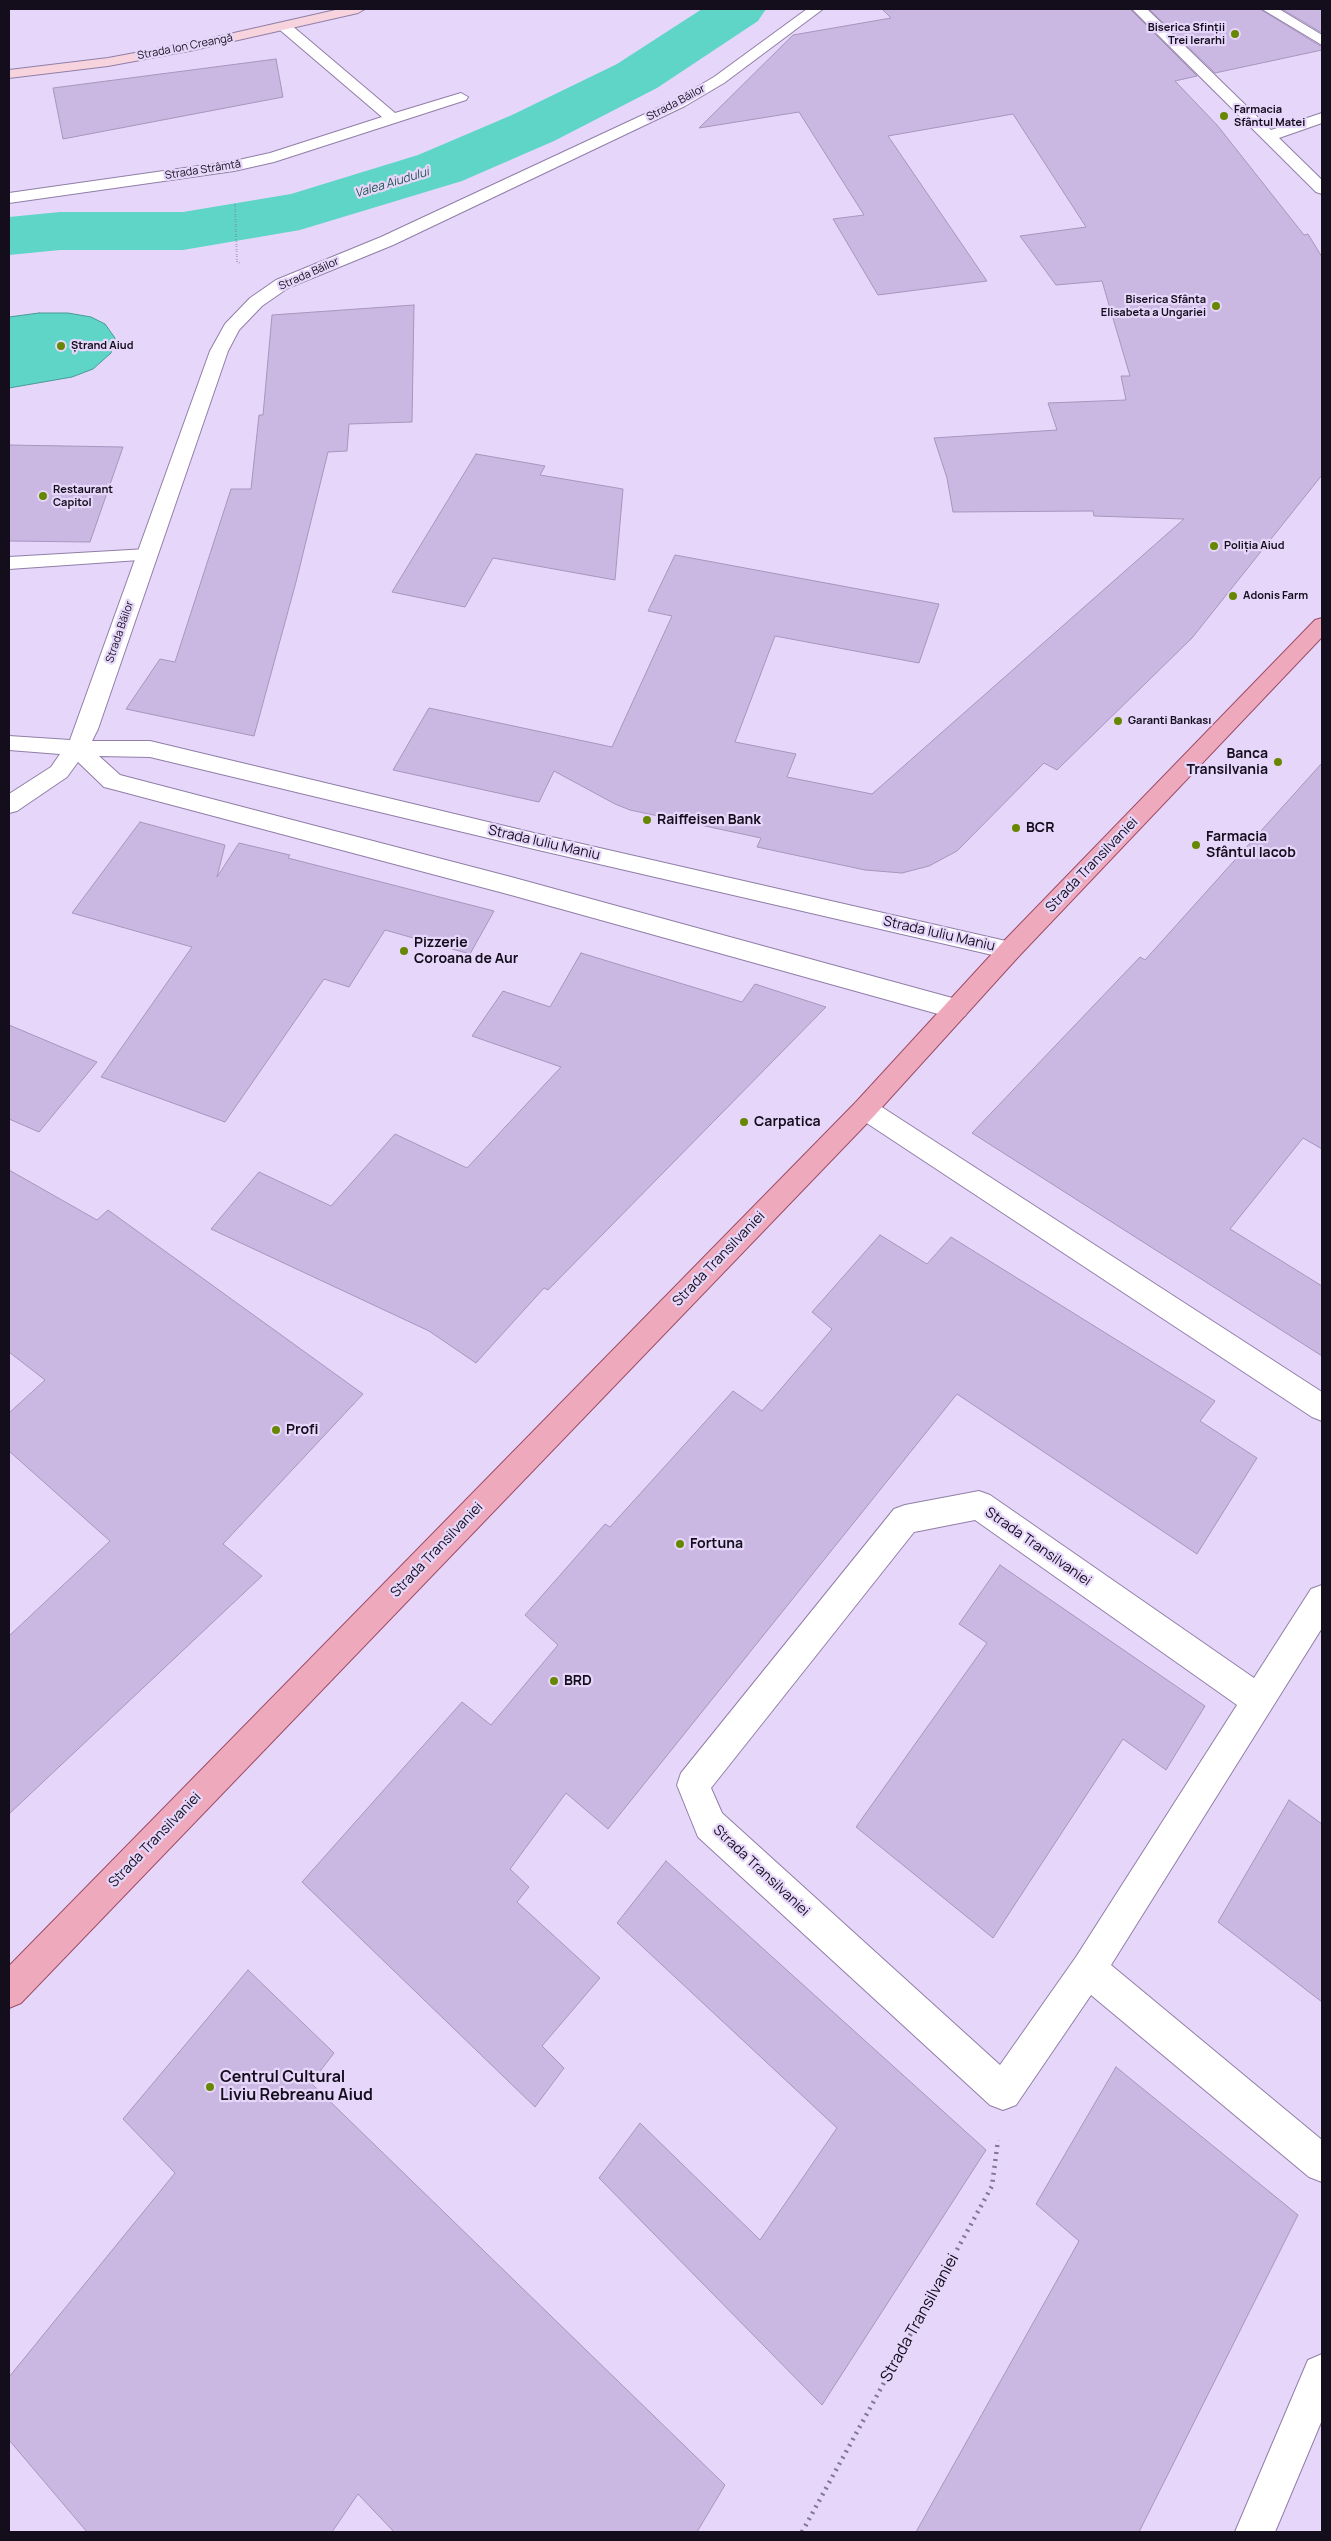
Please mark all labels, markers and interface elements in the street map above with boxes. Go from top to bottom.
place label: Biserica Sfinții Trei Ierarhi [1148,21,1225,47]
marker: Biserica Sfinții Trei Ierarhi [1229,28,1241,40]
street label: Strada Ion Creangă [136,31,234,63]
street label: Strada Băilor [644,82,708,124]
place label: Farmacia Sfântul Matei [1234,103,1305,129]
marker: Farmacia Sfântul Matei [1218,110,1230,122]
street label: Strada Strâmtă [164,157,242,183]
water label: Valea Aiudului [353,165,431,201]
street label: Strada Băilor [277,255,341,293]
place label: Biserica Sfânta Elisabeta a Ungariei [1101,293,1206,319]
marker: Biserica Sfânta Elisabeta a Ungariei [1210,300,1222,312]
place label: Ștrand Aiud [71,339,133,353]
marker: Ștrand Aiud [55,340,67,352]
place label: Restaurant Capitol [53,483,113,509]
marker: Restaurant Capitol [37,490,49,502]
place label: Poliția Aiud [1224,539,1284,553]
marker: Poliția Aiud [1208,540,1220,552]
place label: Adonis Farm [1243,589,1308,603]
marker: Adonis Farm [1227,590,1239,602]
street label: Strada Băilor [103,599,137,665]
place label: Garanti Bankası [1128,714,1211,728]
marker: Garanti Bankası [1112,715,1124,727]
place label: Banca Transilvania [1186,746,1268,779]
marker: Banca Transilvania [1272,756,1284,768]
place label: Raiffeisen Bank [657,812,761,828]
marker: Raiffeisen Bank [641,814,653,826]
street label: Strada Transilvaniei [1042,814,1142,916]
place label: BCR [1026,820,1054,836]
street label: Strada Iuliu Maniu [486,822,602,864]
marker: BCR [1010,822,1022,834]
place label: Farmacia Sfântul Iacob [1206,829,1296,862]
marker: Farmacia Sfântul Iacob [1190,839,1202,851]
street label: Strada Iuliu Maniu [881,913,997,955]
place label: Pizzerie Coroana de Aur [414,935,518,968]
marker: Pizzerie Coroana de Aur [398,945,410,957]
place label: Carpatica [754,1114,821,1130]
marker: Carpatica [738,1116,750,1128]
street label: Strada Transilvaniei [669,1208,769,1310]
place label: Profi [286,1422,318,1438]
marker: Profi [270,1424,282,1436]
street label: Strada Transilvaniei [387,1499,487,1601]
street label: Strada Transilvaniei [982,1504,1094,1590]
place label: Fortuna [690,1536,743,1552]
marker: Fortuna [674,1538,686,1550]
place label: BRD [564,1673,592,1689]
marker: BRD [548,1675,560,1687]
street label: Strada Transilvaniei [105,1789,205,1891]
street label: Strada Transilvaniei [709,1822,813,1920]
place label: Centrul Cultural Liviu Rebreanu Aiud [220,2068,373,2106]
marker: Centrul Cultural Liviu Rebreanu Aiud [204,2081,216,2093]
street label: Strada Transilvaniei [877,2251,963,2385]

